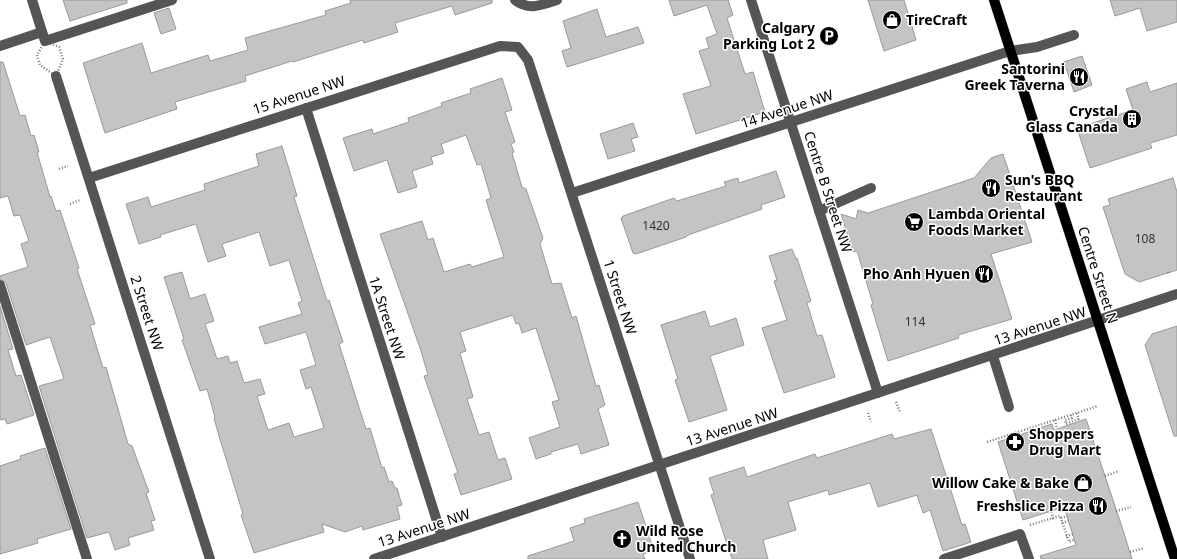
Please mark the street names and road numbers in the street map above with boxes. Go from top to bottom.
street label: 15 Avenue NW [250,71,347,118]
street label: 14 Avenue NW [738,85,835,132]
street label: Centre B Street NW [800,129,857,255]
street label: Centre Street N [1074,224,1123,326]
street label: 1 Street NW [599,257,642,337]
street label: 2 Street NW [126,273,169,353]
street label: 1A Street NW [365,274,410,362]
street label: 13 Avenue NW [991,302,1088,349]
street label: 13 Avenue NW [683,403,780,450]
street label: 13 Avenue NW [375,504,472,551]

